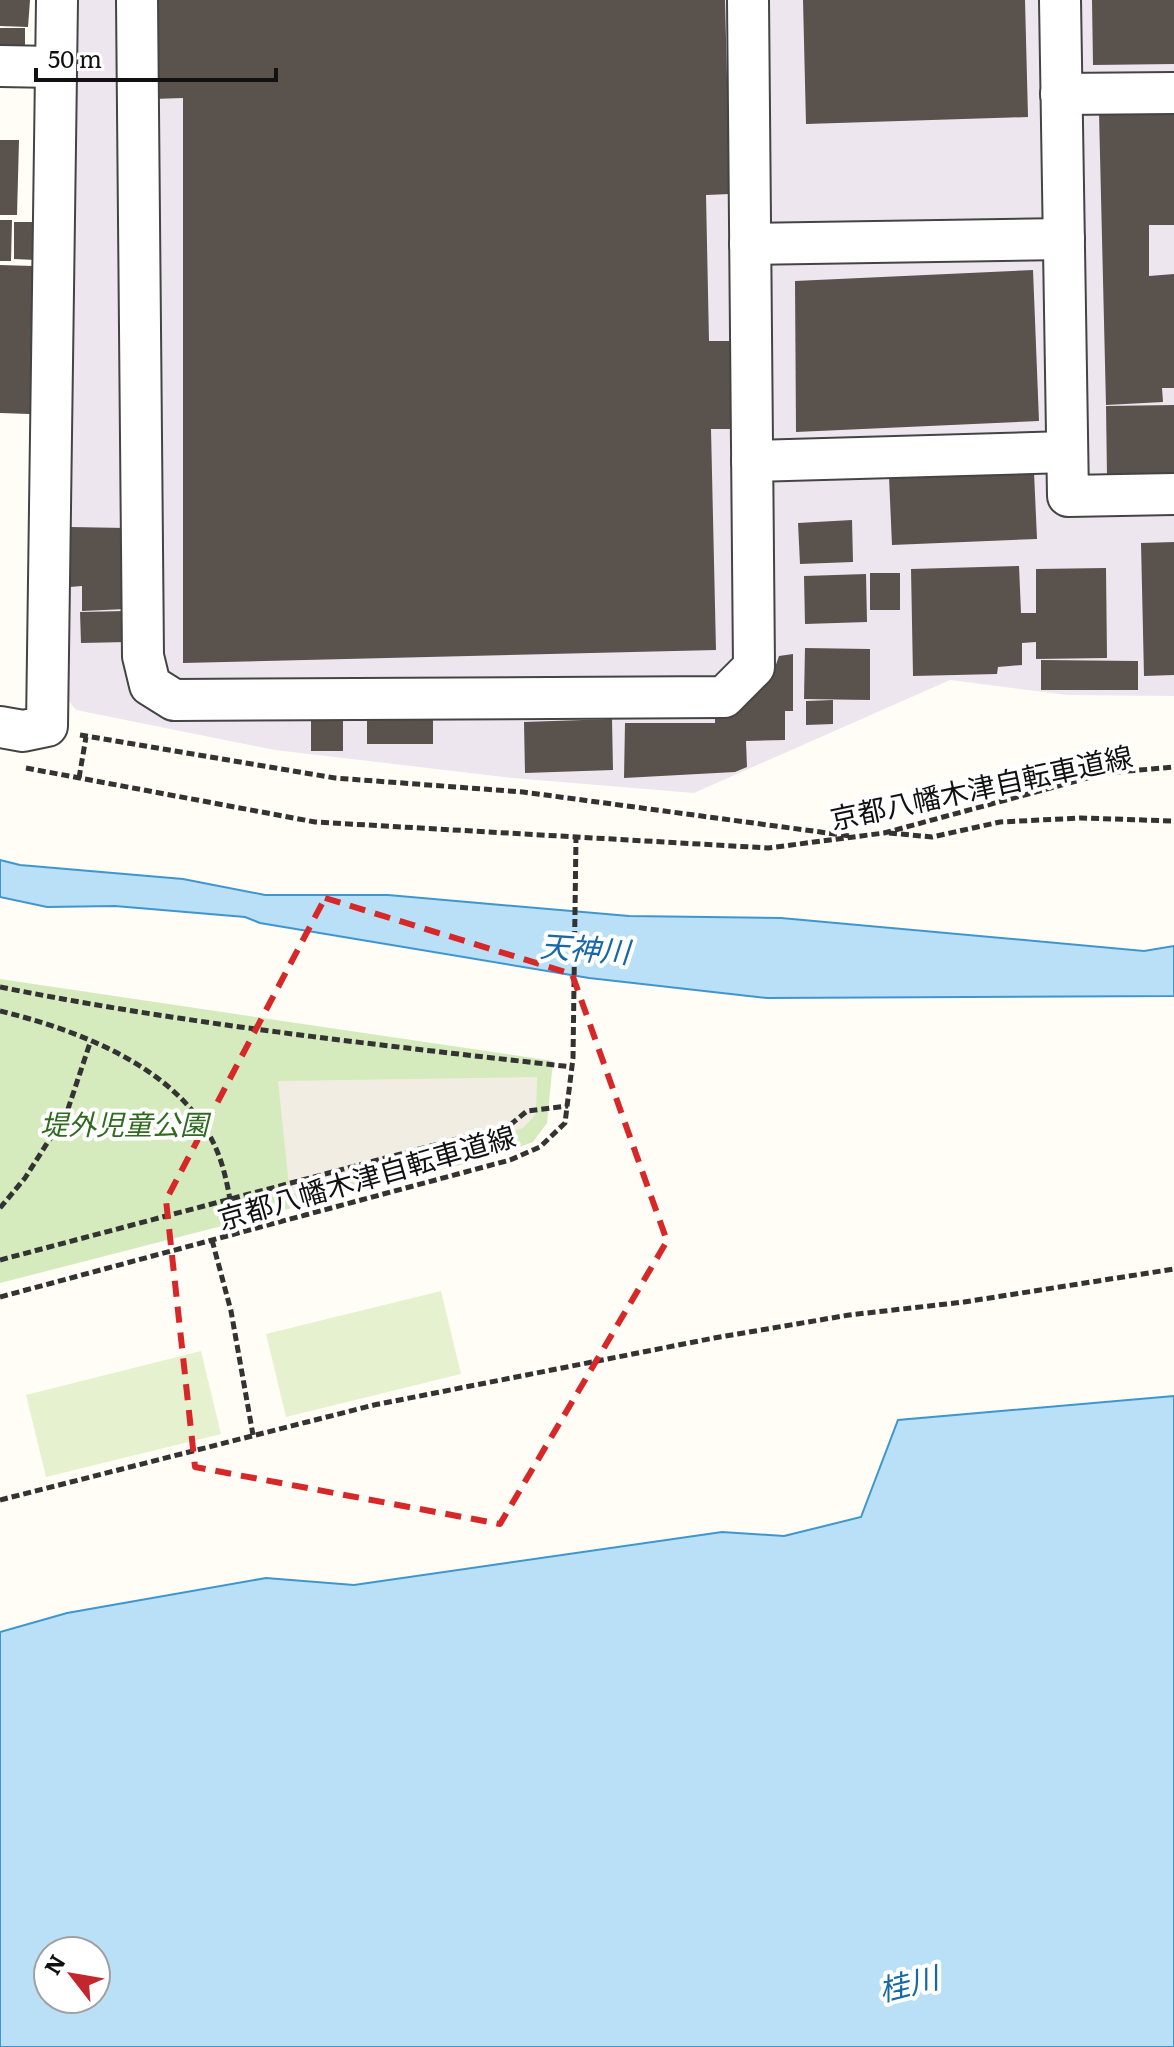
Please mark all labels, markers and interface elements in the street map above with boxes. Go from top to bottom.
scale bar [36,32,276,82]
text: 50 m [48,40,102,75]
street label: 京都八幡木津自転車道線 [826,733,1136,839]
water label: 天神川 [539,922,634,972]
park label: 堤外児童公園 [40,1102,212,1144]
street label: 京都八幡木津自転車道線 [212,1113,520,1239]
north arrow [32,1935,112,2015]
text: N [35,1948,72,1980]
water label: 桂川 [874,1953,945,2011]

